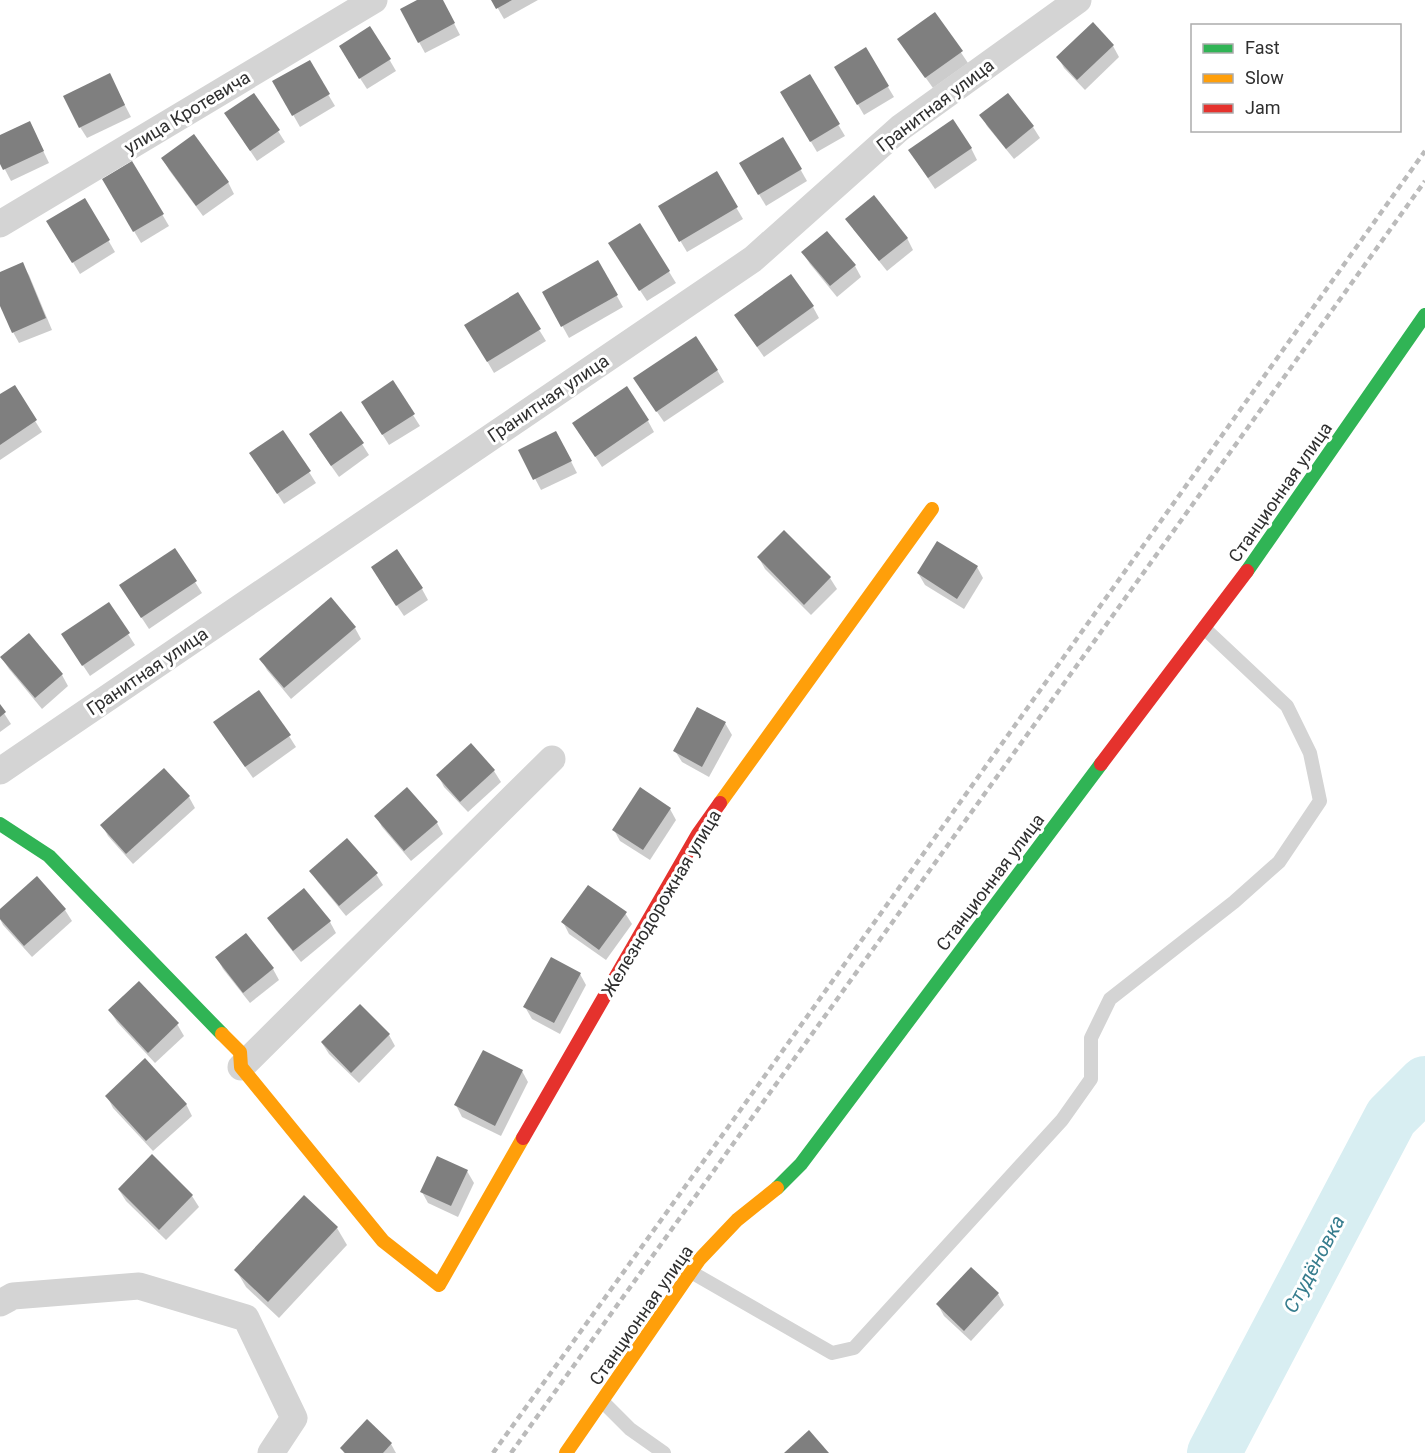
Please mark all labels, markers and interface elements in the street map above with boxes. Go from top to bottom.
legend [1191,24,1401,132]
text: Fast [1245,37,1280,58]
street label: Гранитная улица [872,54,998,156]
street label: улица Кротевича [120,66,254,158]
text: Slow [1245,67,1284,88]
text: Jam [1245,97,1281,118]
street label: Гранитная улица [483,350,613,446]
street label: Станционная улица [1224,418,1336,566]
street label: Гранитная улица [82,623,212,719]
street label: Железнодорожная улица [597,806,725,1000]
street label: Станционная улица [932,809,1048,955]
water label: Студёновка [1278,1211,1350,1317]
street label: Станционная улица [585,1241,697,1389]

